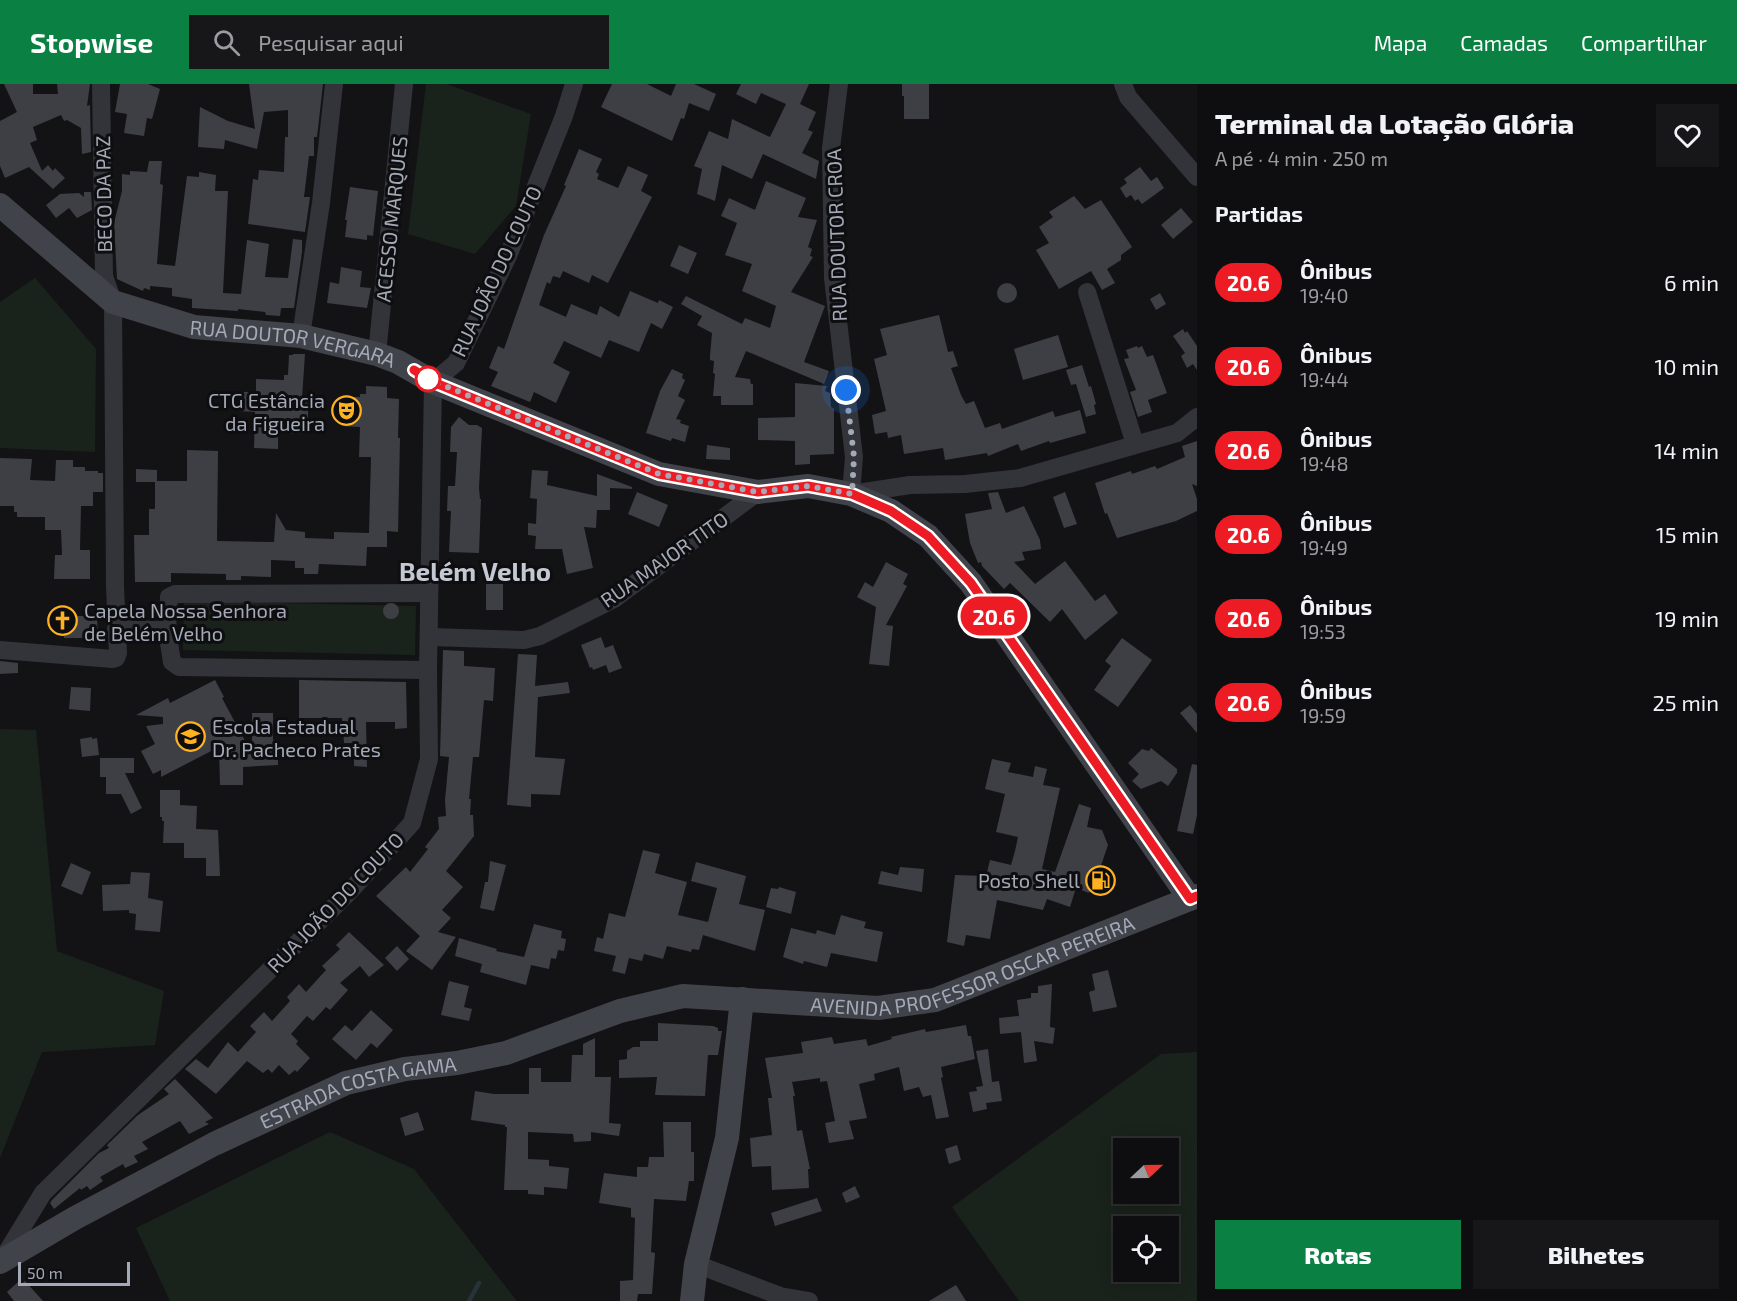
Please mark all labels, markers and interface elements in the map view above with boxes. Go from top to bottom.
search box [189,15,609,69]
text: Stopwise [30,25,153,59]
icon: search [210,26,243,59]
text: Pesquisar aqui [258,29,404,55]
text: Mapa [1374,30,1427,55]
text: Camadas [1460,30,1548,55]
text: Compartilhar [1581,30,1707,55]
button: heart [1656,104,1719,167]
text: Terminal da Lotação Glória [1215,106,1574,140]
street label: BECO DA PAZ [90,135,116,253]
street label: ACESSO MARQUES [370,135,412,303]
text: A pé · 4 min · 250 m [1215,146,1388,170]
street label: RUA DOUTOR CROA [821,148,851,322]
street label: RUA JOÃO DO COUTO [446,182,546,360]
text: Partidas [1215,200,1303,226]
text: Ônibus [1300,257,1372,283]
text: 6 min [1664,269,1719,295]
text: 20.6 [1227,270,1270,295]
text: 19:40 [1300,283,1348,307]
street label: RUA DOUTOR VERGARA [189,315,400,372]
text: Ônibus [1300,341,1372,367]
text: 10 min [1655,353,1719,379]
text: 20.6 [1227,354,1270,379]
unlabelled marker [415,366,441,392]
text: 19:44 [1300,367,1349,391]
your location [831,375,861,405]
place label: CTG Estância da Figueira [208,388,325,435]
theatre icon: CTG Estância da Figueira [330,395,362,427]
text: Ônibus [1300,425,1372,451]
text: 14 min [1654,437,1719,463]
text: 20.6 [1227,438,1270,463]
text: 19:48 [1300,451,1349,475]
street label: RUA MAJOR TITO [596,506,732,612]
text: Ônibus [1300,509,1372,535]
text: 15 min [1656,521,1719,547]
text: 20.6 [1227,522,1270,547]
text: 19:49 [1300,535,1348,559]
district label: Belém Velho [399,555,551,586]
text: Ônibus [1300,593,1372,619]
line badge: 20.6 [952,596,1036,636]
place label: Capela Nossa Senhora de Belém Velho [84,598,287,645]
text: 20.6 [973,604,1015,629]
church icon: Capela Nossa Senhora de Belém Velho [47,605,79,637]
text: 19 min [1655,605,1719,631]
text: 20.6 [1227,606,1270,631]
text: 19:53 [1300,619,1346,643]
text: Ônibus [1300,677,1372,703]
text: 25 min [1652,689,1719,715]
text: 20.6 [1227,690,1270,715]
text: 19:59 [1300,703,1346,727]
place label: Escola Estadual Dr. Pacheco Prates [212,714,381,761]
school or university icon: Escola Estadual Dr. Pacheco Prates [175,721,207,753]
street label: RUA JOÃO DO COUTO [262,827,408,977]
fuel station icon: Posto Shell [1085,864,1117,896]
place label: Posto Shell [978,868,1080,892]
street label: AVENIDA PROFESSOR OSCAR PEREIRA [810,910,1138,1020]
street label: ESTRADA COSTA GAMA [256,1051,458,1133]
north arrow [1113,1138,1179,1204]
map controls [1113,1138,1179,1282]
button: locate [1113,1216,1179,1282]
button: Rotas [1215,1220,1461,1289]
button: Bilhetes [1473,1220,1719,1289]
scale bar [18,1259,130,1286]
text: 50 m [27,1263,63,1282]

